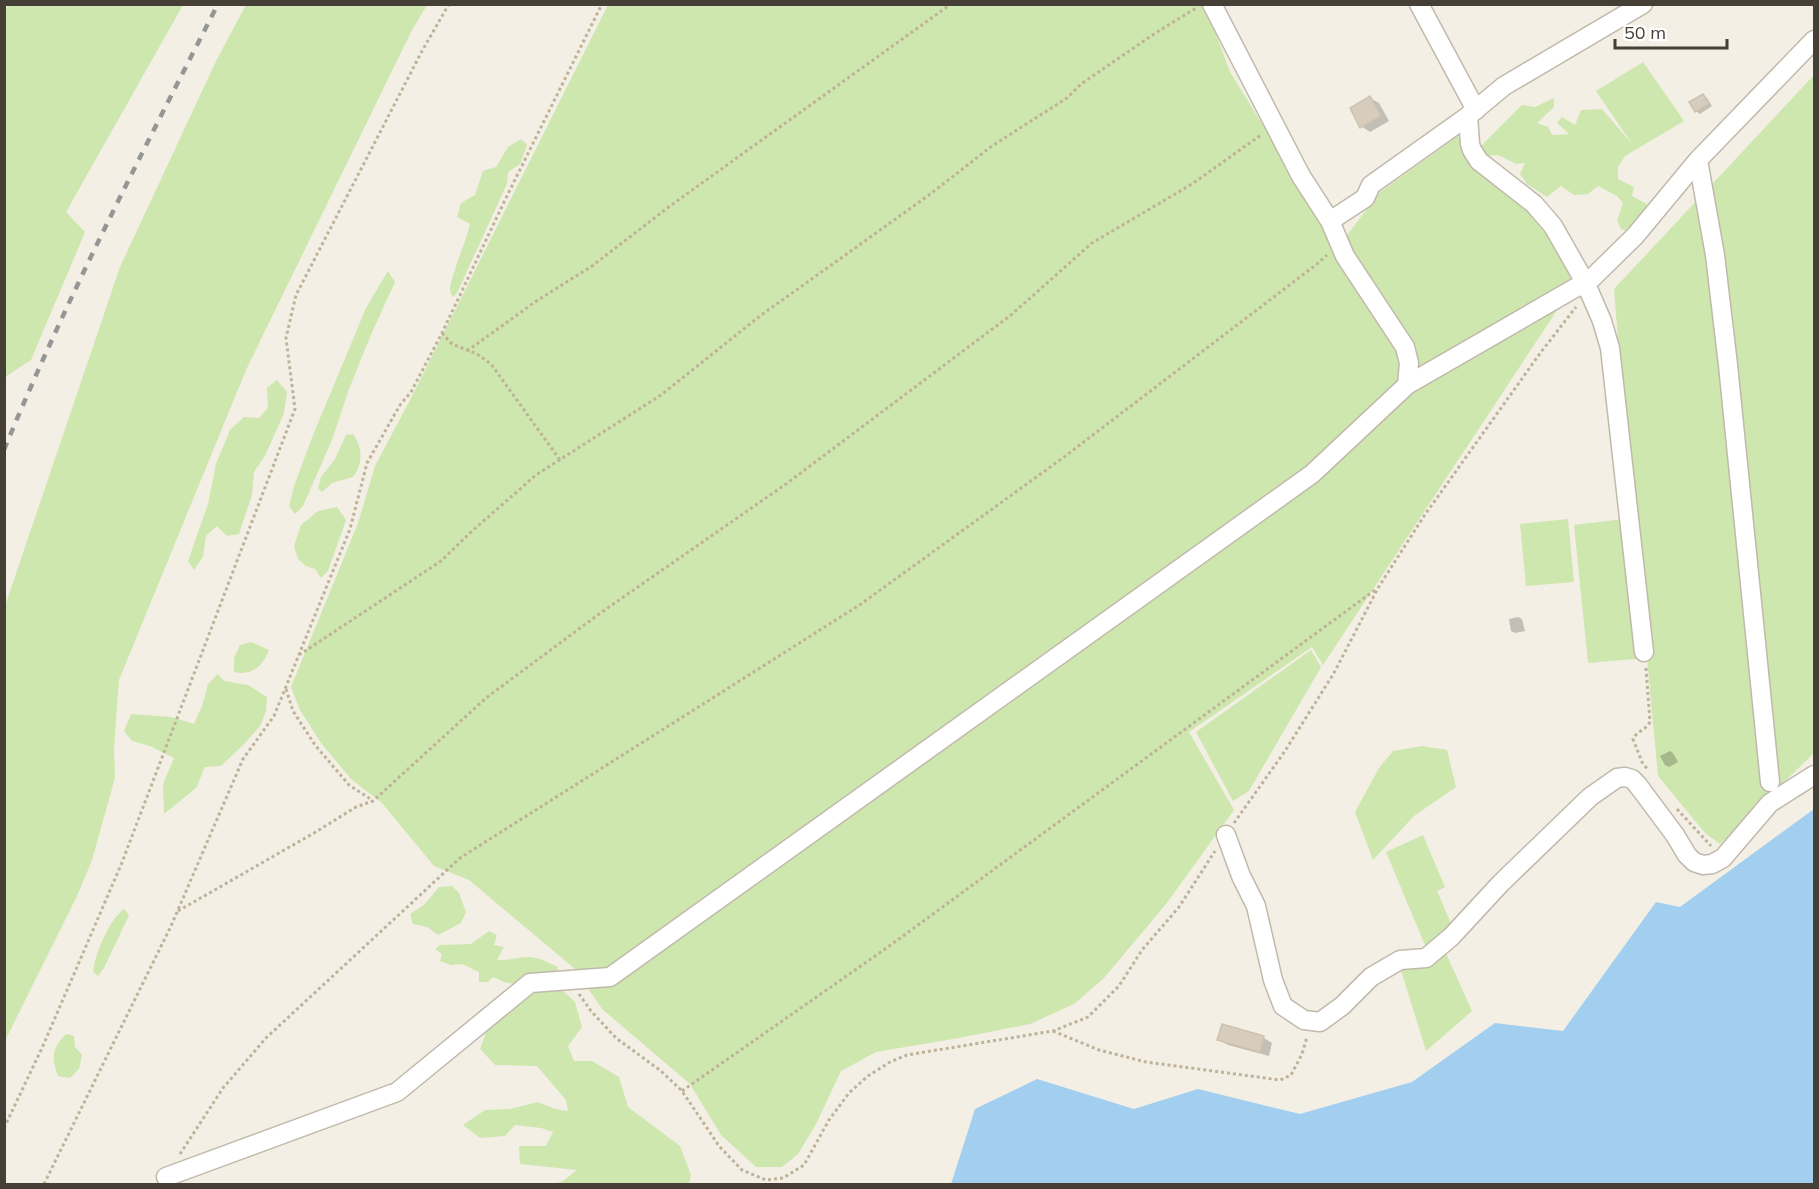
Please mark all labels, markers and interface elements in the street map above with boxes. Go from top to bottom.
scale bar [1615,12,1728,50]
text: 50 m [1624,21,1666,44]

